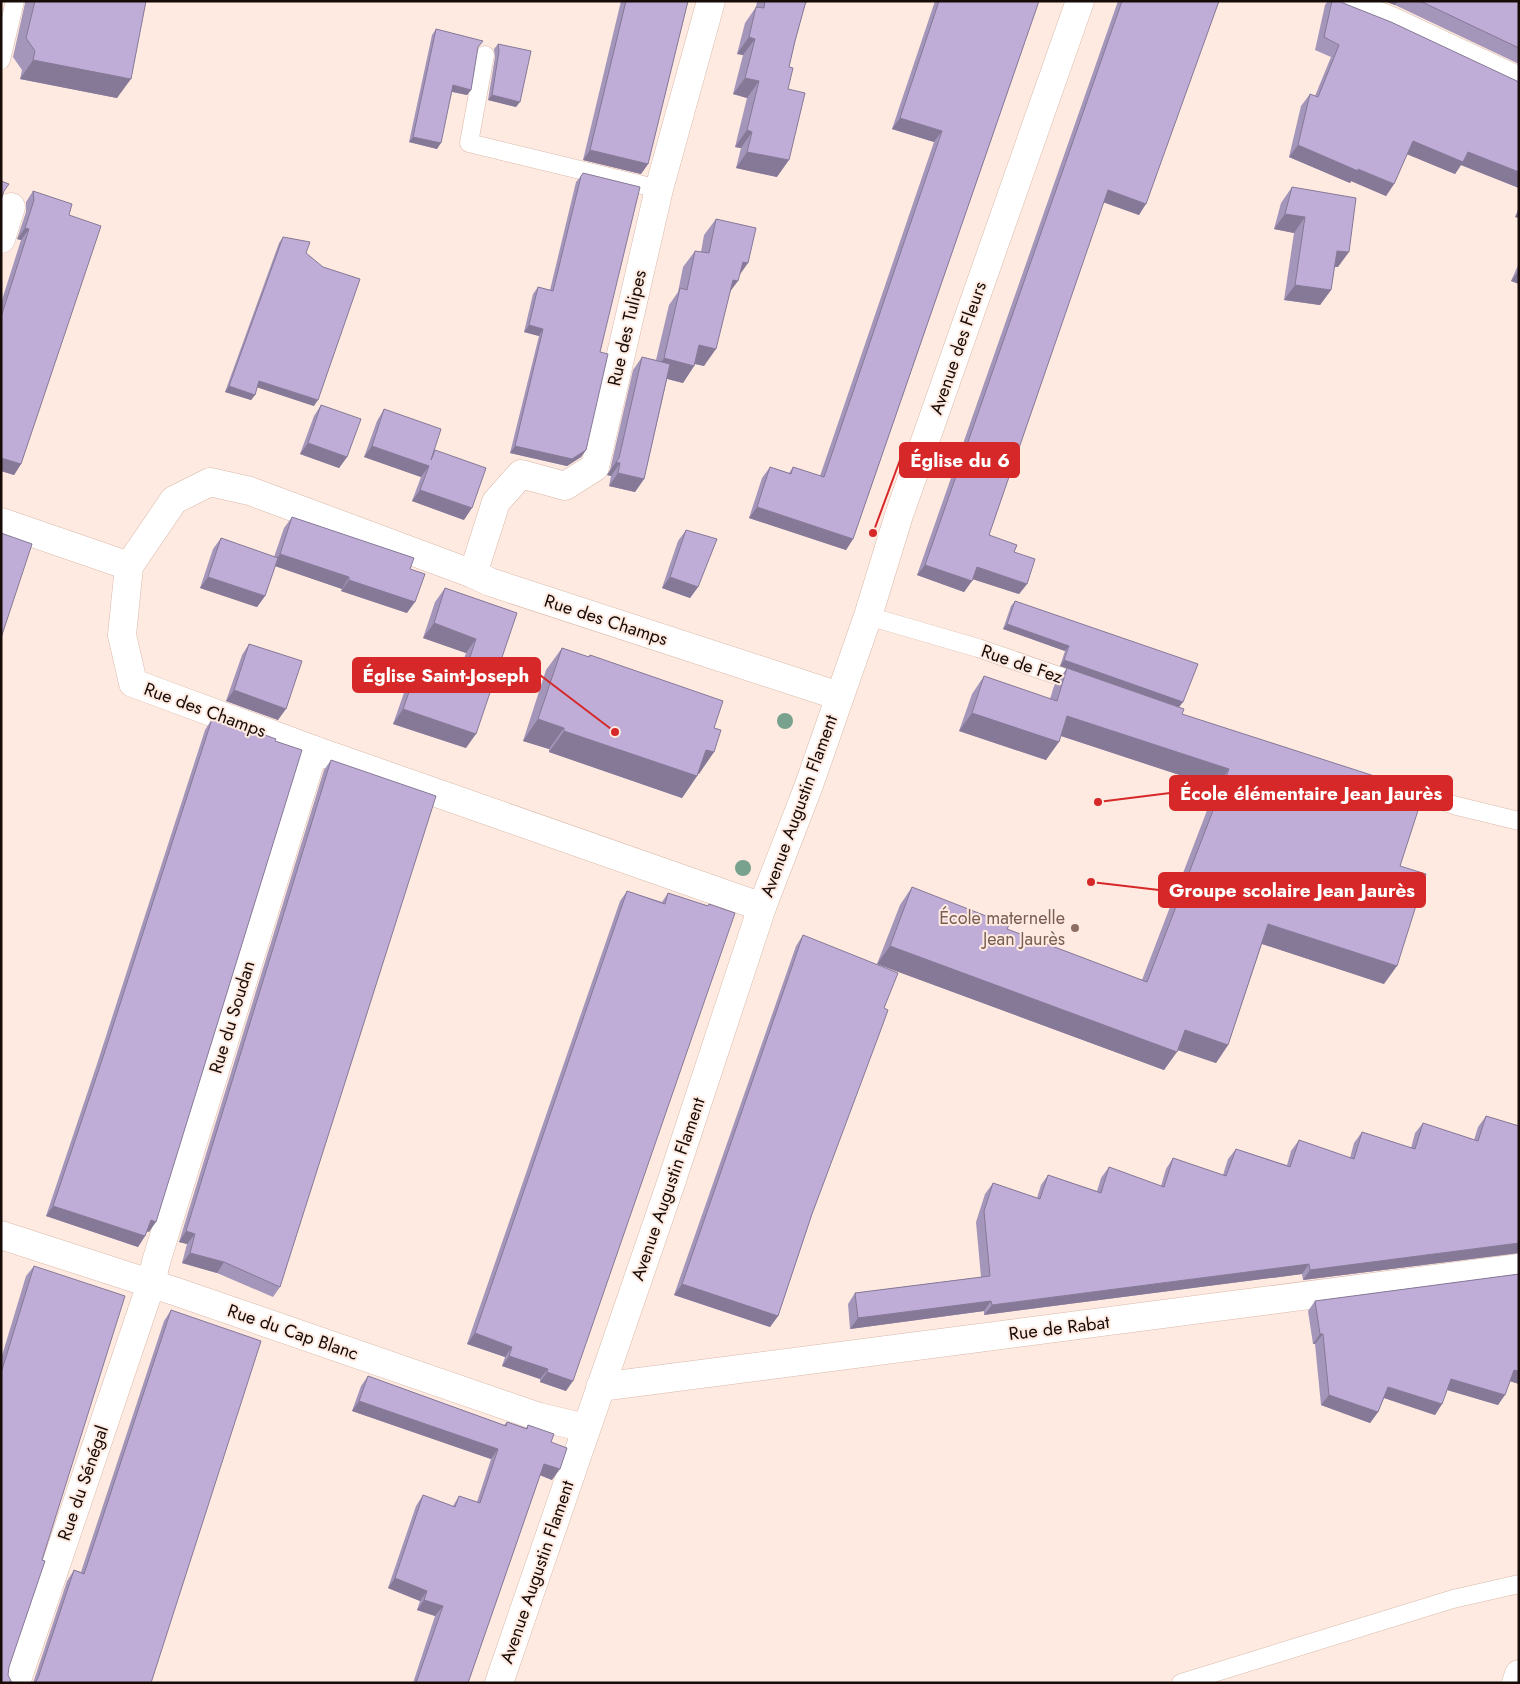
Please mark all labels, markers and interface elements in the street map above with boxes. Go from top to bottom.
street label: Rue des Tulipes [601,267,653,389]
street label: Avenue des Fleurs [923,278,993,418]
callout: Église du 6 [900,443,1019,477]
text: Église du 6 [910,447,1010,474]
street label: Rue des Champs [541,588,671,652]
street label: Rue de Fez [978,638,1067,690]
callout: Église Saint-Joseph [353,658,540,692]
text: Église Saint-Joseph [363,662,529,689]
street label: Rue des Champs [140,676,270,744]
street label: Avenue Augustin Flament [754,711,844,901]
callout: École élémentaire Jean Jaurès [1170,776,1452,810]
text: École élémentaire Jean Jaurès [1180,780,1442,807]
callout: Groupe scolaire Jean Jaurès [1159,873,1425,907]
text: Groupe scolaire Jean Jaurès [1169,877,1415,904]
place label: École maternelle Jean Jaurès [939,905,1065,952]
marker: École maternelle Jean Jaurès [1069,922,1081,934]
street label: Rue du Soudan [202,957,262,1077]
street label: Avenue Augustin Flament [624,1093,712,1284]
street label: Rue du Cap Blanc [224,1297,362,1367]
street label: Rue de Rabat [1007,1309,1111,1347]
street label: Rue du Sénégal [51,1422,115,1544]
street label: Avenue Augustin Flament [493,1476,581,1667]

